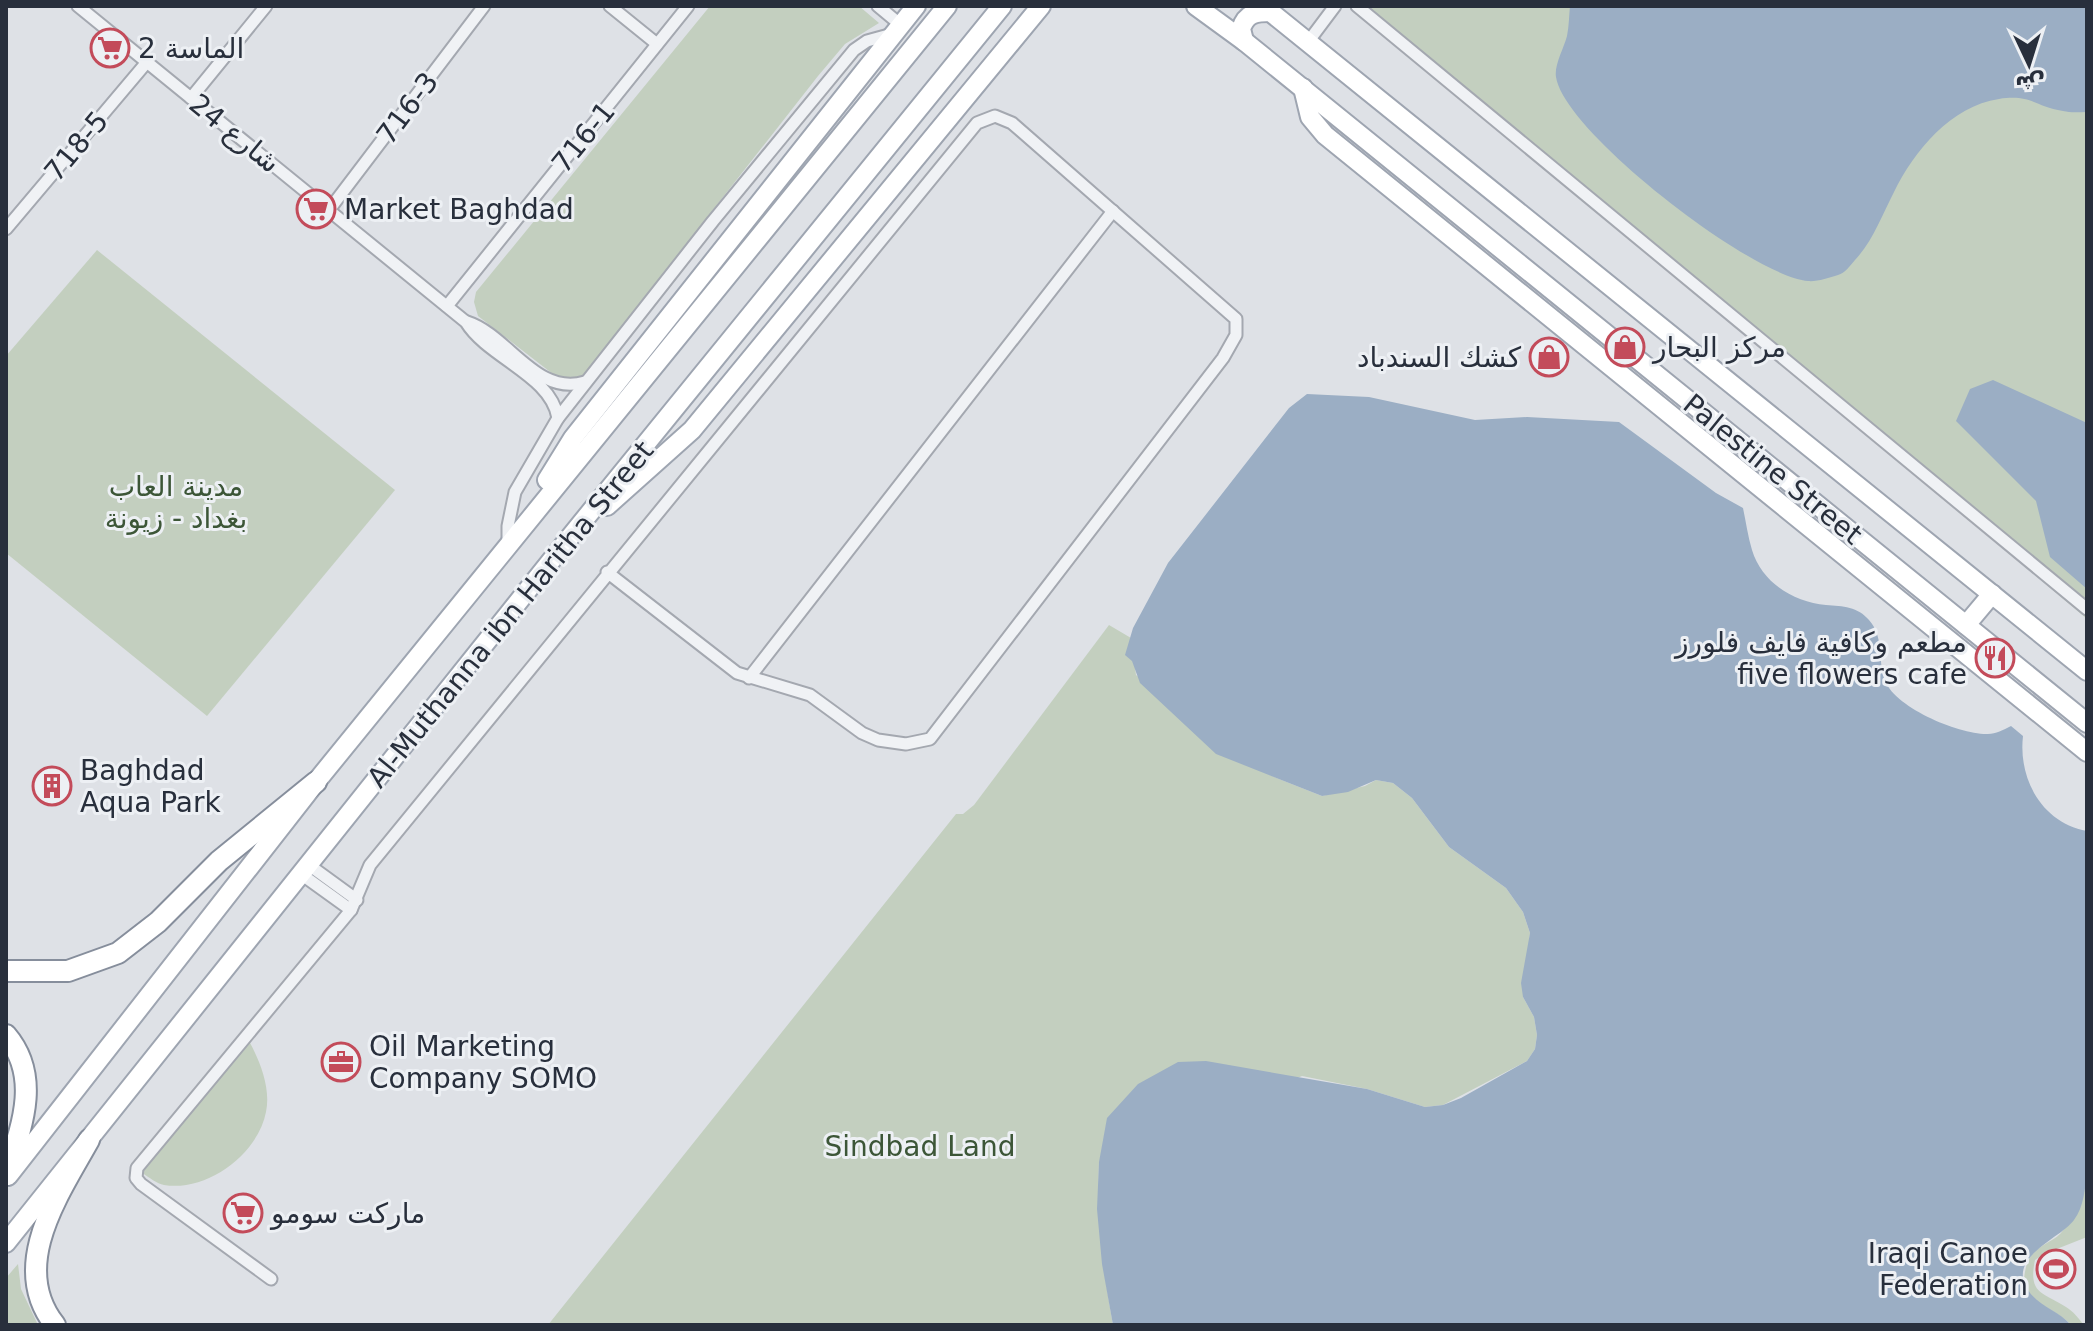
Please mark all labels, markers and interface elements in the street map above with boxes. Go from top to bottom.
north arrow [1989,24,2069,104]
supermarket icon: الماسة 2 [89,27,131,69]
place label: الماسة 2 [138,32,244,65]
street label: 716-3 [370,66,445,151]
text: ش [2014,70,2046,97]
street label: شارع 24 [183,87,287,180]
street label: 716-1 [545,95,622,179]
street label: 718-5 [38,105,115,188]
supermarket icon: Market Baghdad [295,188,337,230]
place label: Market Baghdad [344,193,574,226]
shop icon: مركز البحار [1604,326,1646,368]
place label: مركز البحار [1651,331,1786,364]
shop icon: كشك السندباد [1528,336,1570,378]
place label: كشك السندباد [1357,341,1522,374]
street label: Palestine Street [1677,387,1869,551]
street label: Al-Muthanna ibn Haritha Street [360,435,660,794]
park label: مدينة العاب بغداد - زيونة [105,470,247,535]
place label: مطعم وكافية فايف فلورز five flowers cafe [1673,626,1967,691]
restaurant icon: مطعم وكافية فايف فلورز five flowers cafe [1974,637,2016,679]
place label: Baghdad Aqua Park [80,754,222,819]
building icon: Baghdad Aqua Park [31,765,73,807]
place label: Oil Marketing Company SOMO [369,1030,597,1095]
office icon: Oil Marketing Company SOMO [320,1041,362,1083]
park label: Sindbad Land [825,1130,1015,1163]
supermarket icon: ماركت سومو [222,1192,264,1234]
place label: ماركت سومو [269,1197,425,1230]
place label: Iraqi Canoe Federation [1868,1237,2028,1302]
sports icon: Iraqi Canoe Federation [2035,1248,2077,1290]

